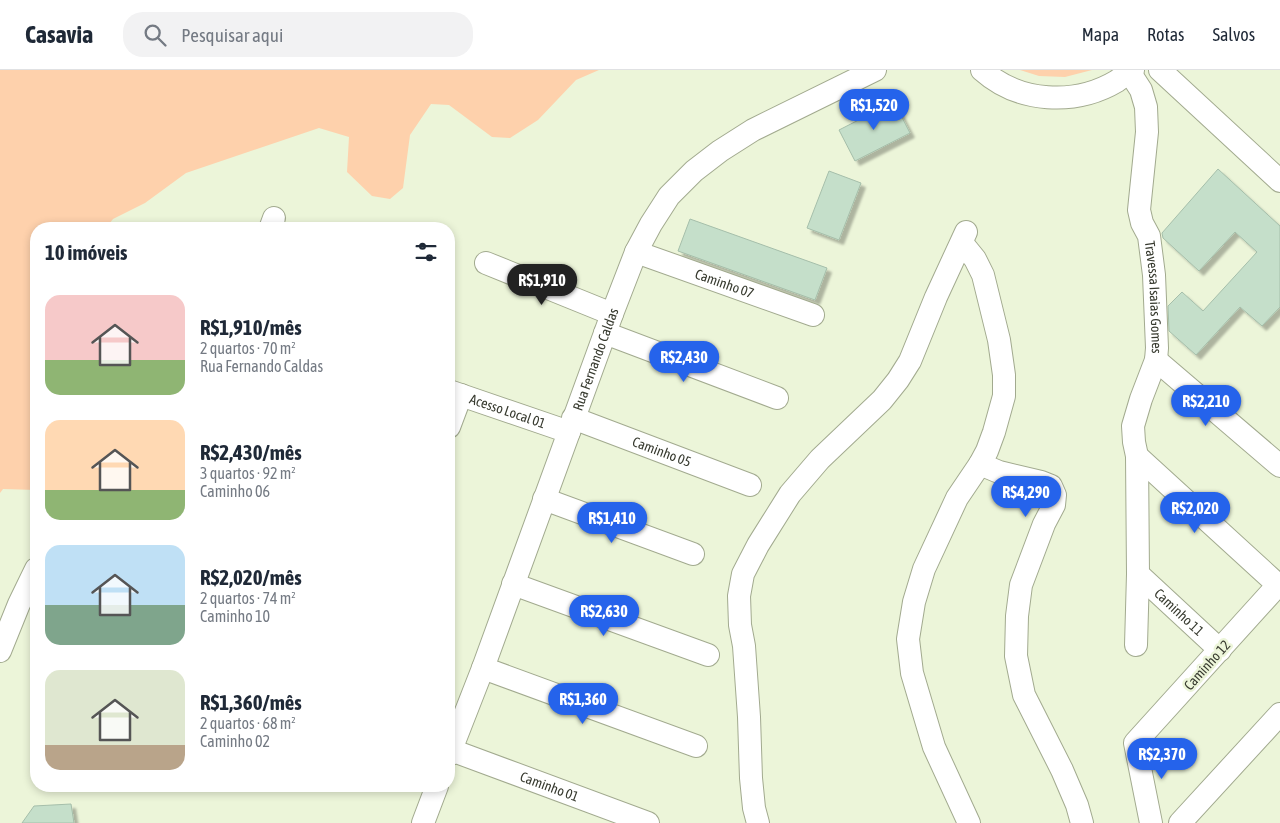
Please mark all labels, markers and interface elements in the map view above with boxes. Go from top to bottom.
search box [123,12,473,57]
text: Casavia [25,21,93,48]
icon: search [141,21,169,49]
text: Pesquisar aqui [181,24,283,46]
text: Mapa [1082,24,1119,45]
text: Rotas [1147,24,1184,45]
text: Salvos [1212,24,1255,45]
pin: R$1,520 [828,88,920,131]
text: R$1,520 [850,96,898,114]
icon: filters [412,238,440,266]
text: 10 imóveis [45,240,127,264]
street label: Travessa Isaias Gomes [1142,240,1165,354]
pin: R$1,910 [496,264,588,306]
street label: Caminho 07 [693,266,756,301]
text: R$1,910 [518,271,566,289]
street label: Rua Fernando Caldas [570,306,622,413]
icon: home [85,315,145,375]
text: R$1,910/mês [200,315,302,339]
text: 2 quartos · 70 m² [200,339,296,357]
pin: R$2,430 [638,340,730,383]
text: R$2,430 [660,348,708,366]
text: Rua Fernando Caldas [200,357,323,375]
pin: R$2,210 [1160,384,1252,427]
street label: Acesso Local 01 [468,391,548,431]
text: R$2,210 [1182,392,1230,410]
street label: Caminho 05 [630,433,693,470]
icon: home [85,440,145,500]
text: R$2,430/mês [200,440,302,464]
text: 3 quartos · 92 m² [200,464,296,482]
pin: R$4,290 [980,476,1072,518]
text: Caminho 06 [200,482,270,500]
text: R$4,290 [1002,483,1050,501]
pin: R$2,020 [1149,492,1241,534]
text: R$2,020 [1171,499,1219,517]
pin: R$1,410 [566,502,658,544]
text: R$1,410 [588,509,636,527]
icon: home [85,565,145,625]
text: R$2,020/mês [200,565,302,589]
street label: Caminho 11 [1151,585,1207,639]
text: 2 quartos · 74 m² [200,589,296,607]
pin: R$2,630 [558,594,650,637]
text: R$2,630 [580,602,628,620]
text: Caminho 10 [200,607,270,625]
street label: Caminho 12 [1181,637,1233,693]
pin: R$1,360 [537,682,629,725]
icon: home [85,690,145,750]
text: R$1,360/mês [200,690,302,714]
text: R$1,360 [559,690,607,708]
text: 2 quartos · 68 m² [200,714,296,732]
text: Caminho 02 [200,732,270,750]
pin: R$2,370 [1116,738,1208,780]
text: R$2,370 [1138,745,1186,763]
street label: Caminho 01 [518,768,581,805]

